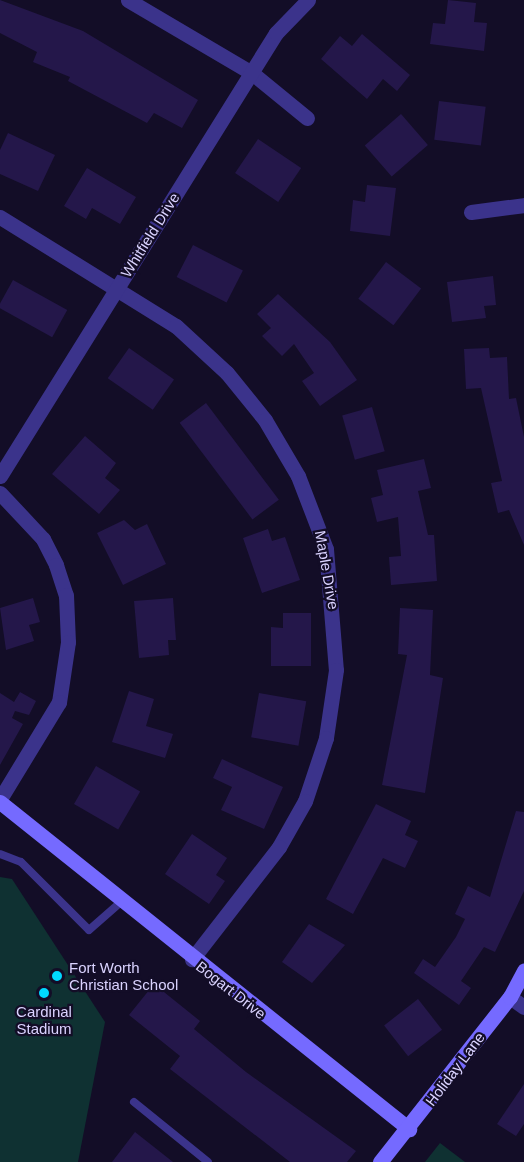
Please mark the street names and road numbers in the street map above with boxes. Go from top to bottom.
street label: Whitfield Drive [117,189,183,281]
street label: Maple Drive [311,529,343,611]
street label: Bogart Drive [193,957,269,1023]
street label: Holiday Lane [421,1029,489,1109]

